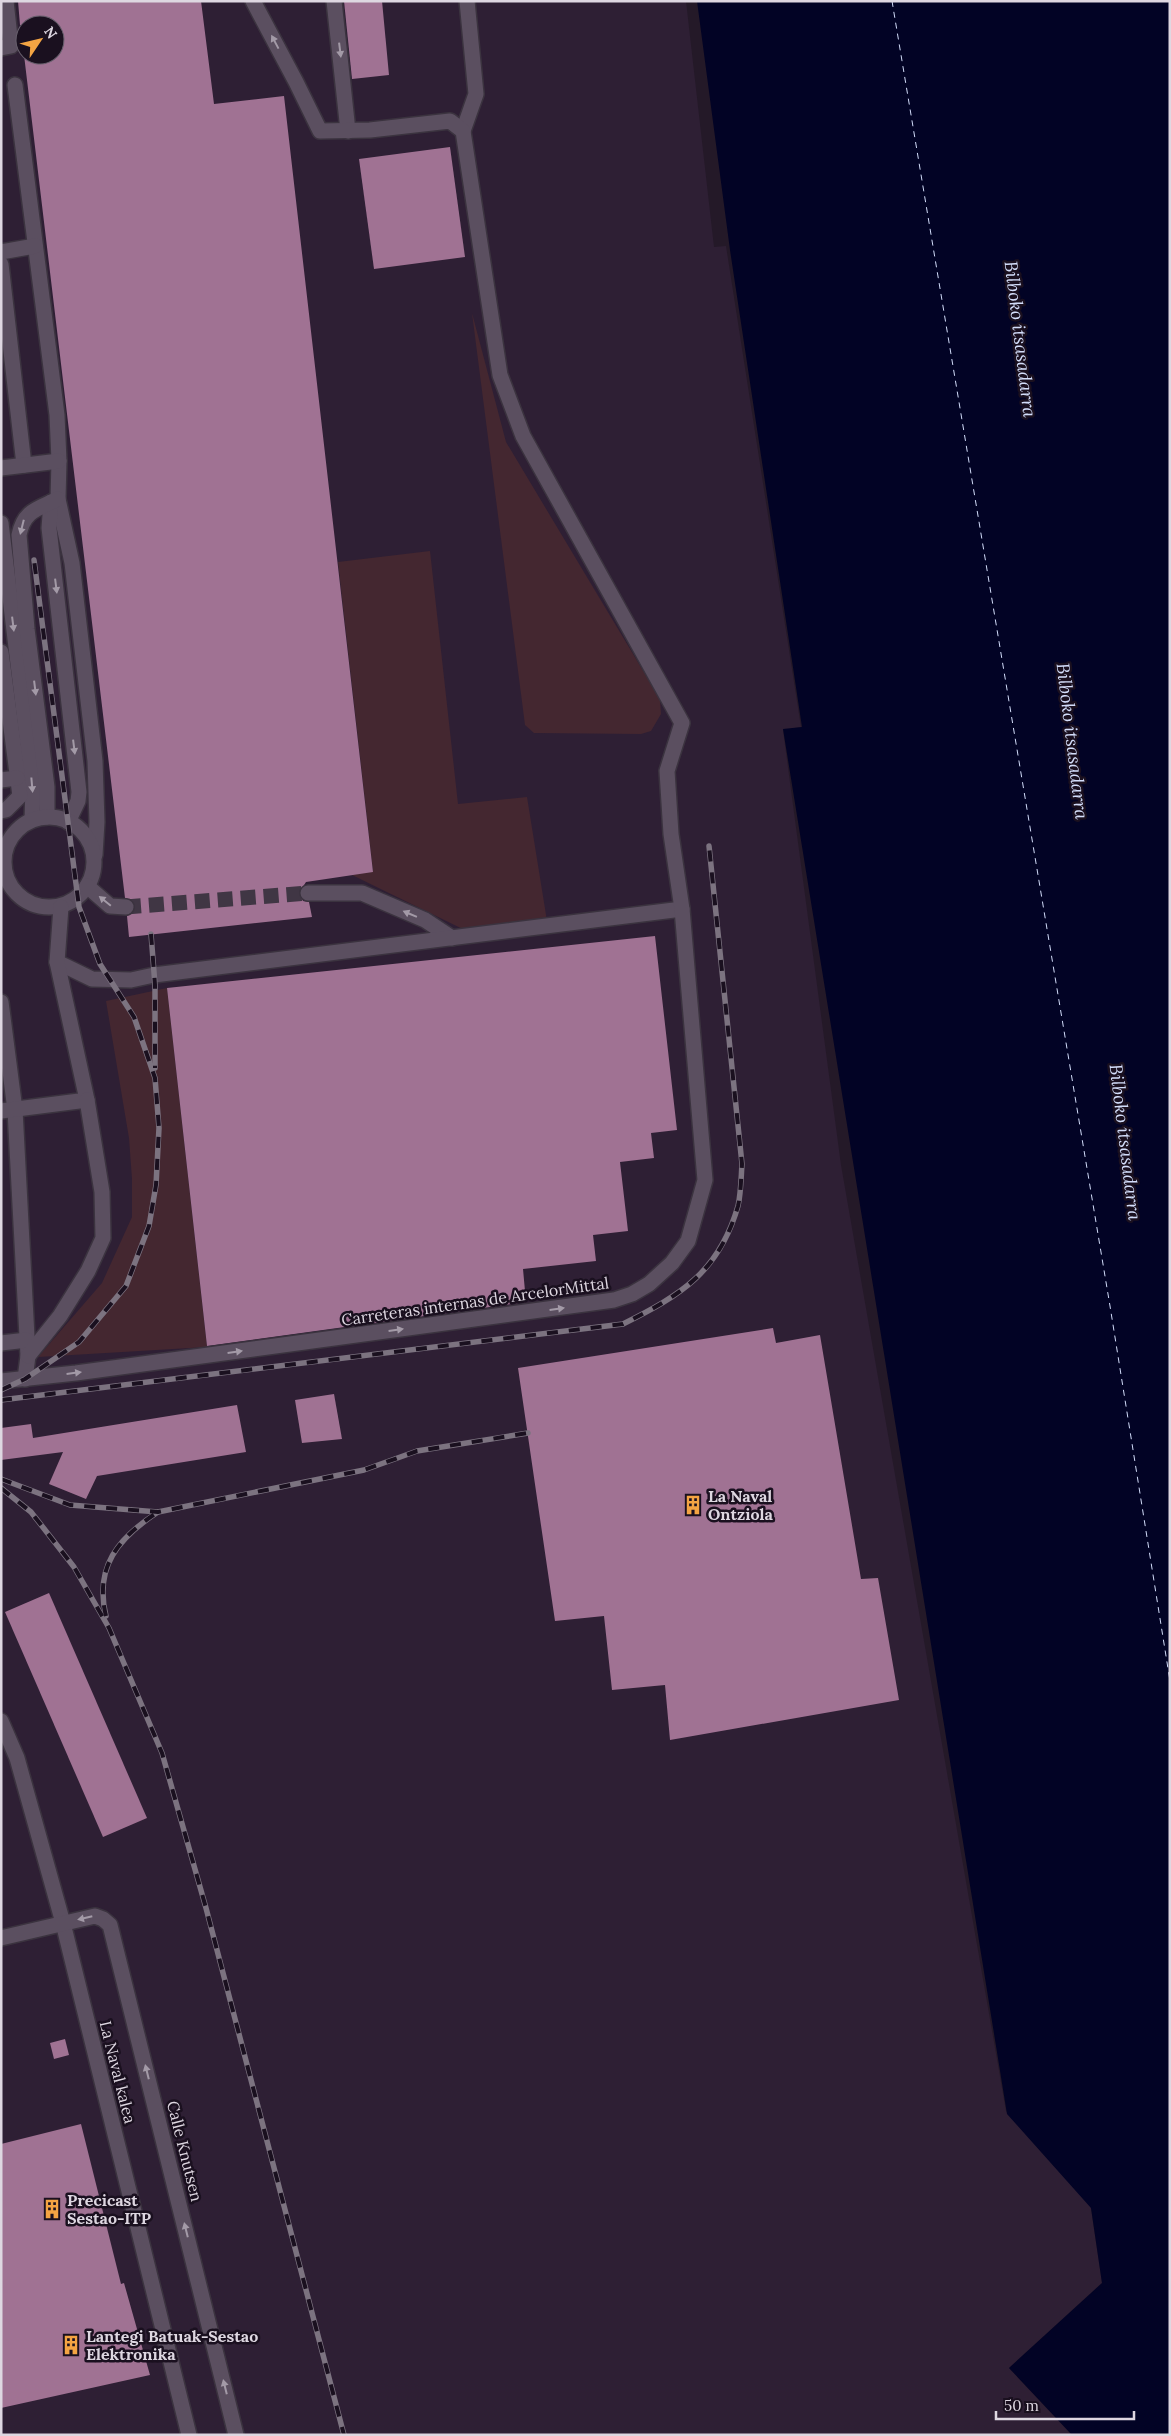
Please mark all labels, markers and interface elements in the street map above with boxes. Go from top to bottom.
north arrow [15,15,65,65]
text: N [40,23,61,42]
one-way arrow [270,35,279,48]
one-way arrow [336,42,344,58]
water label: Bilboko itsasadarra [999,259,1042,419]
one-way arrow [17,520,25,535]
one-way arrow [52,578,60,594]
one-way arrow [9,616,17,632]
water label: Bilboko itsasadarra [1051,661,1094,821]
one-way arrow [31,681,39,697]
one-way arrow [70,739,78,755]
one-way arrow [28,777,36,793]
one-way arrow [98,895,111,906]
one-way arrow [403,909,417,917]
water label: Bilboko itsasadarra [1104,1062,1147,1222]
street label: Carreteras internas de ArcelorMittal [340,1272,610,1330]
one-way arrow [549,1305,565,1313]
one-way arrow [388,1326,404,1334]
one-way arrow [227,1348,243,1356]
one-way arrow [66,1369,82,1377]
place label: La Naval Ontziola [708,1486,773,1524]
building icon: La Naval Ontziola [682,1494,704,1516]
one-way arrow [77,1914,92,1922]
street label: La Naval kalea [96,2019,140,2125]
one-way arrow [143,2064,151,2079]
street label: Calle Knutsen [163,2099,207,2204]
place label: Precicast Sestao-ITP [67,2190,151,2228]
building icon: Precicast Sestao-ITP [41,2198,63,2220]
one-way arrow [182,2222,190,2237]
place label: Lantegi Batuak-Sestao Elektronika [86,2326,258,2364]
building icon: Lantegi Batuak-Sestao Elektronika [60,2334,82,2356]
one-way arrow [221,2380,229,2395]
scale bar [996,2388,1134,2420]
text: 50 m [1004,2396,1039,2415]

